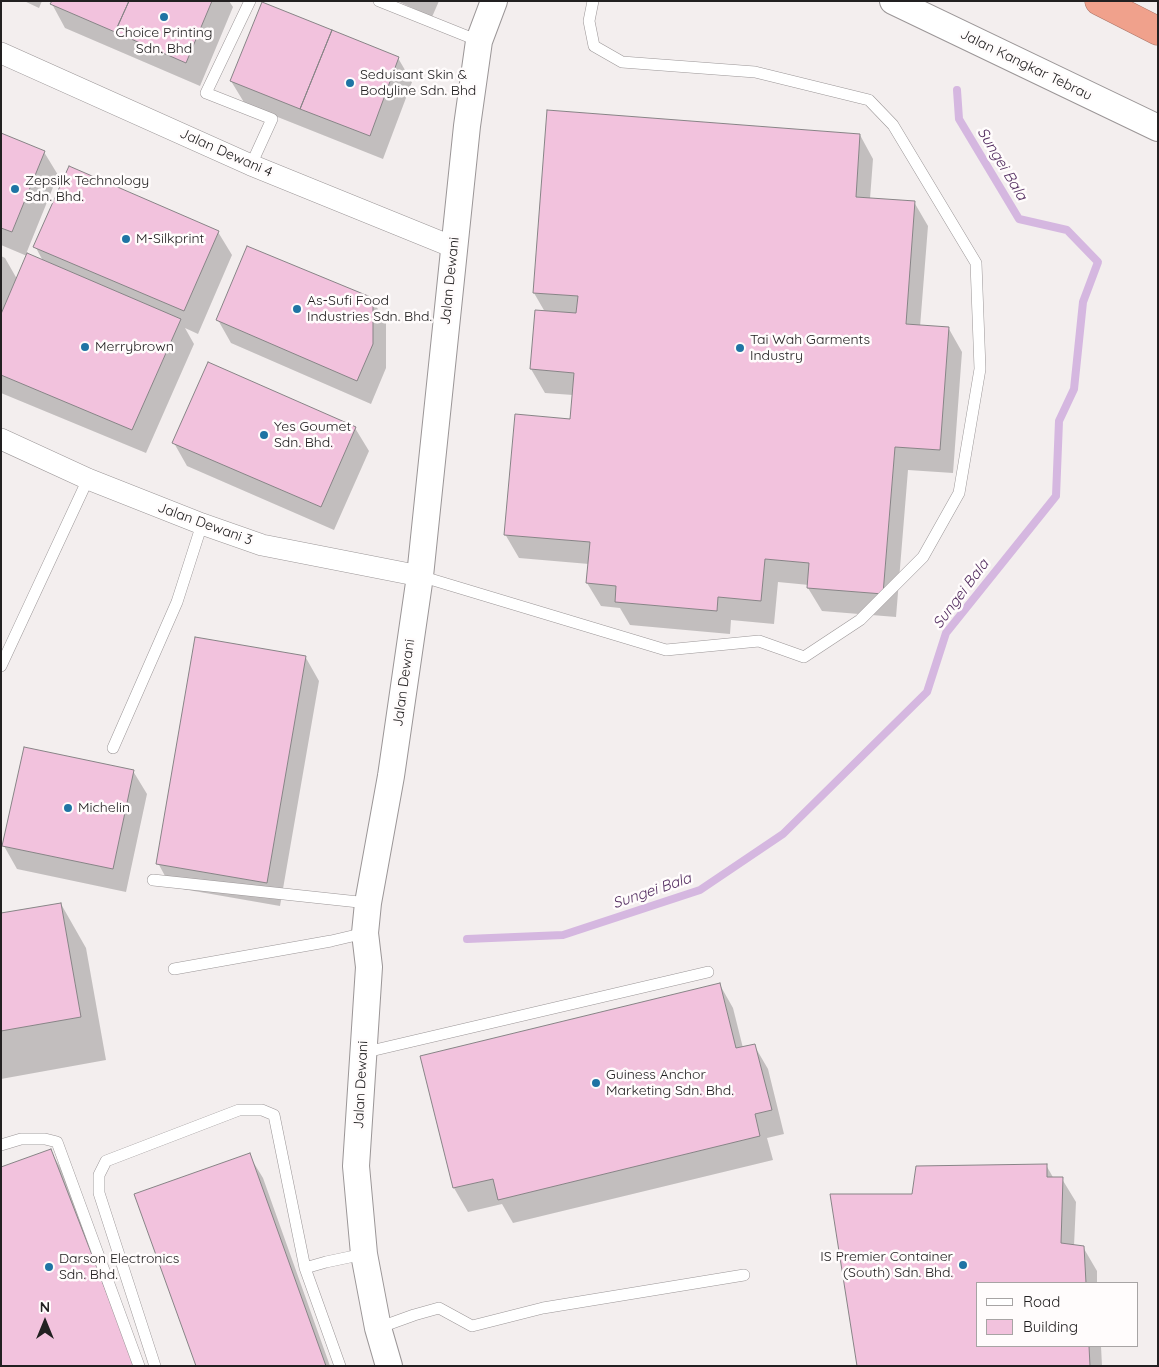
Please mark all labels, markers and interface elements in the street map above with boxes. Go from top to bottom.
marker: Choice Printing Sdn. Bhd [158,11,170,23]
place label: Choice Printing Sdn. Bhd [116,25,212,58]
street label: Jalan Kangkar Tebrau [957,26,1095,104]
place label: Seduisant Skin & Bodyline Sdn. Bhd [360,67,476,100]
marker: Seduisant Skin & Bodyline Sdn. Bhd [344,77,356,89]
water label: Sungei Bala [973,124,1031,204]
street label: Jalan Dewani 4 [177,125,275,181]
place label: Zepsilk Technology Sdn. Bhd. [25,173,149,206]
marker: Zepsilk Technology Sdn. Bhd. [9,183,21,195]
place label: M-Silkprint [136,231,204,247]
marker: M-Silkprint [120,233,132,245]
street label: Jalan Dewani [437,236,463,326]
place label: As-Sufi Food Industries Sdn. Bhd. [307,293,432,326]
marker: As-Sufi Food Industries Sdn. Bhd. [291,303,303,315]
place label: Tai Wah Garments Industry [750,332,870,364]
place label: Merrybrown [95,339,174,355]
marker: Merrybrown [79,341,91,353]
marker: Tai Wah Garments Industry [734,342,746,354]
place label: Yes Goumet Sdn. Bhd. [274,419,351,452]
marker: Yes Goumet Sdn. Bhd. [258,429,270,441]
street label: Jalan Dewani 3 [155,499,255,549]
water label: Sungei Bala [929,556,993,632]
street label: Jalan Dewani [390,638,418,728]
place label: Michelin [78,800,130,816]
marker: Michelin [62,802,74,814]
water label: Sungei Bala [610,869,694,913]
street label: Jalan Dewani [350,1040,372,1130]
place label: Guiness Anchor Marketing Sdn. Bhd. [606,1067,734,1100]
marker: Guiness Anchor Marketing Sdn. Bhd. [590,1077,602,1089]
place label: IS Premier Container (South) Sdn. Bhd. [820,1249,953,1282]
place label: Darson Electronics Sdn. Bhd. [59,1251,179,1284]
marker: IS Premier Container (South) Sdn. Bhd. [957,1259,969,1271]
marker: Darson Electronics Sdn. Bhd. [43,1261,55,1273]
legend [976,1282,1139,1347]
text: Road [1023,1292,1060,1311]
north arrow [20,1297,70,1347]
text: N [40,1298,50,1316]
text: Building [1023,1317,1078,1336]

